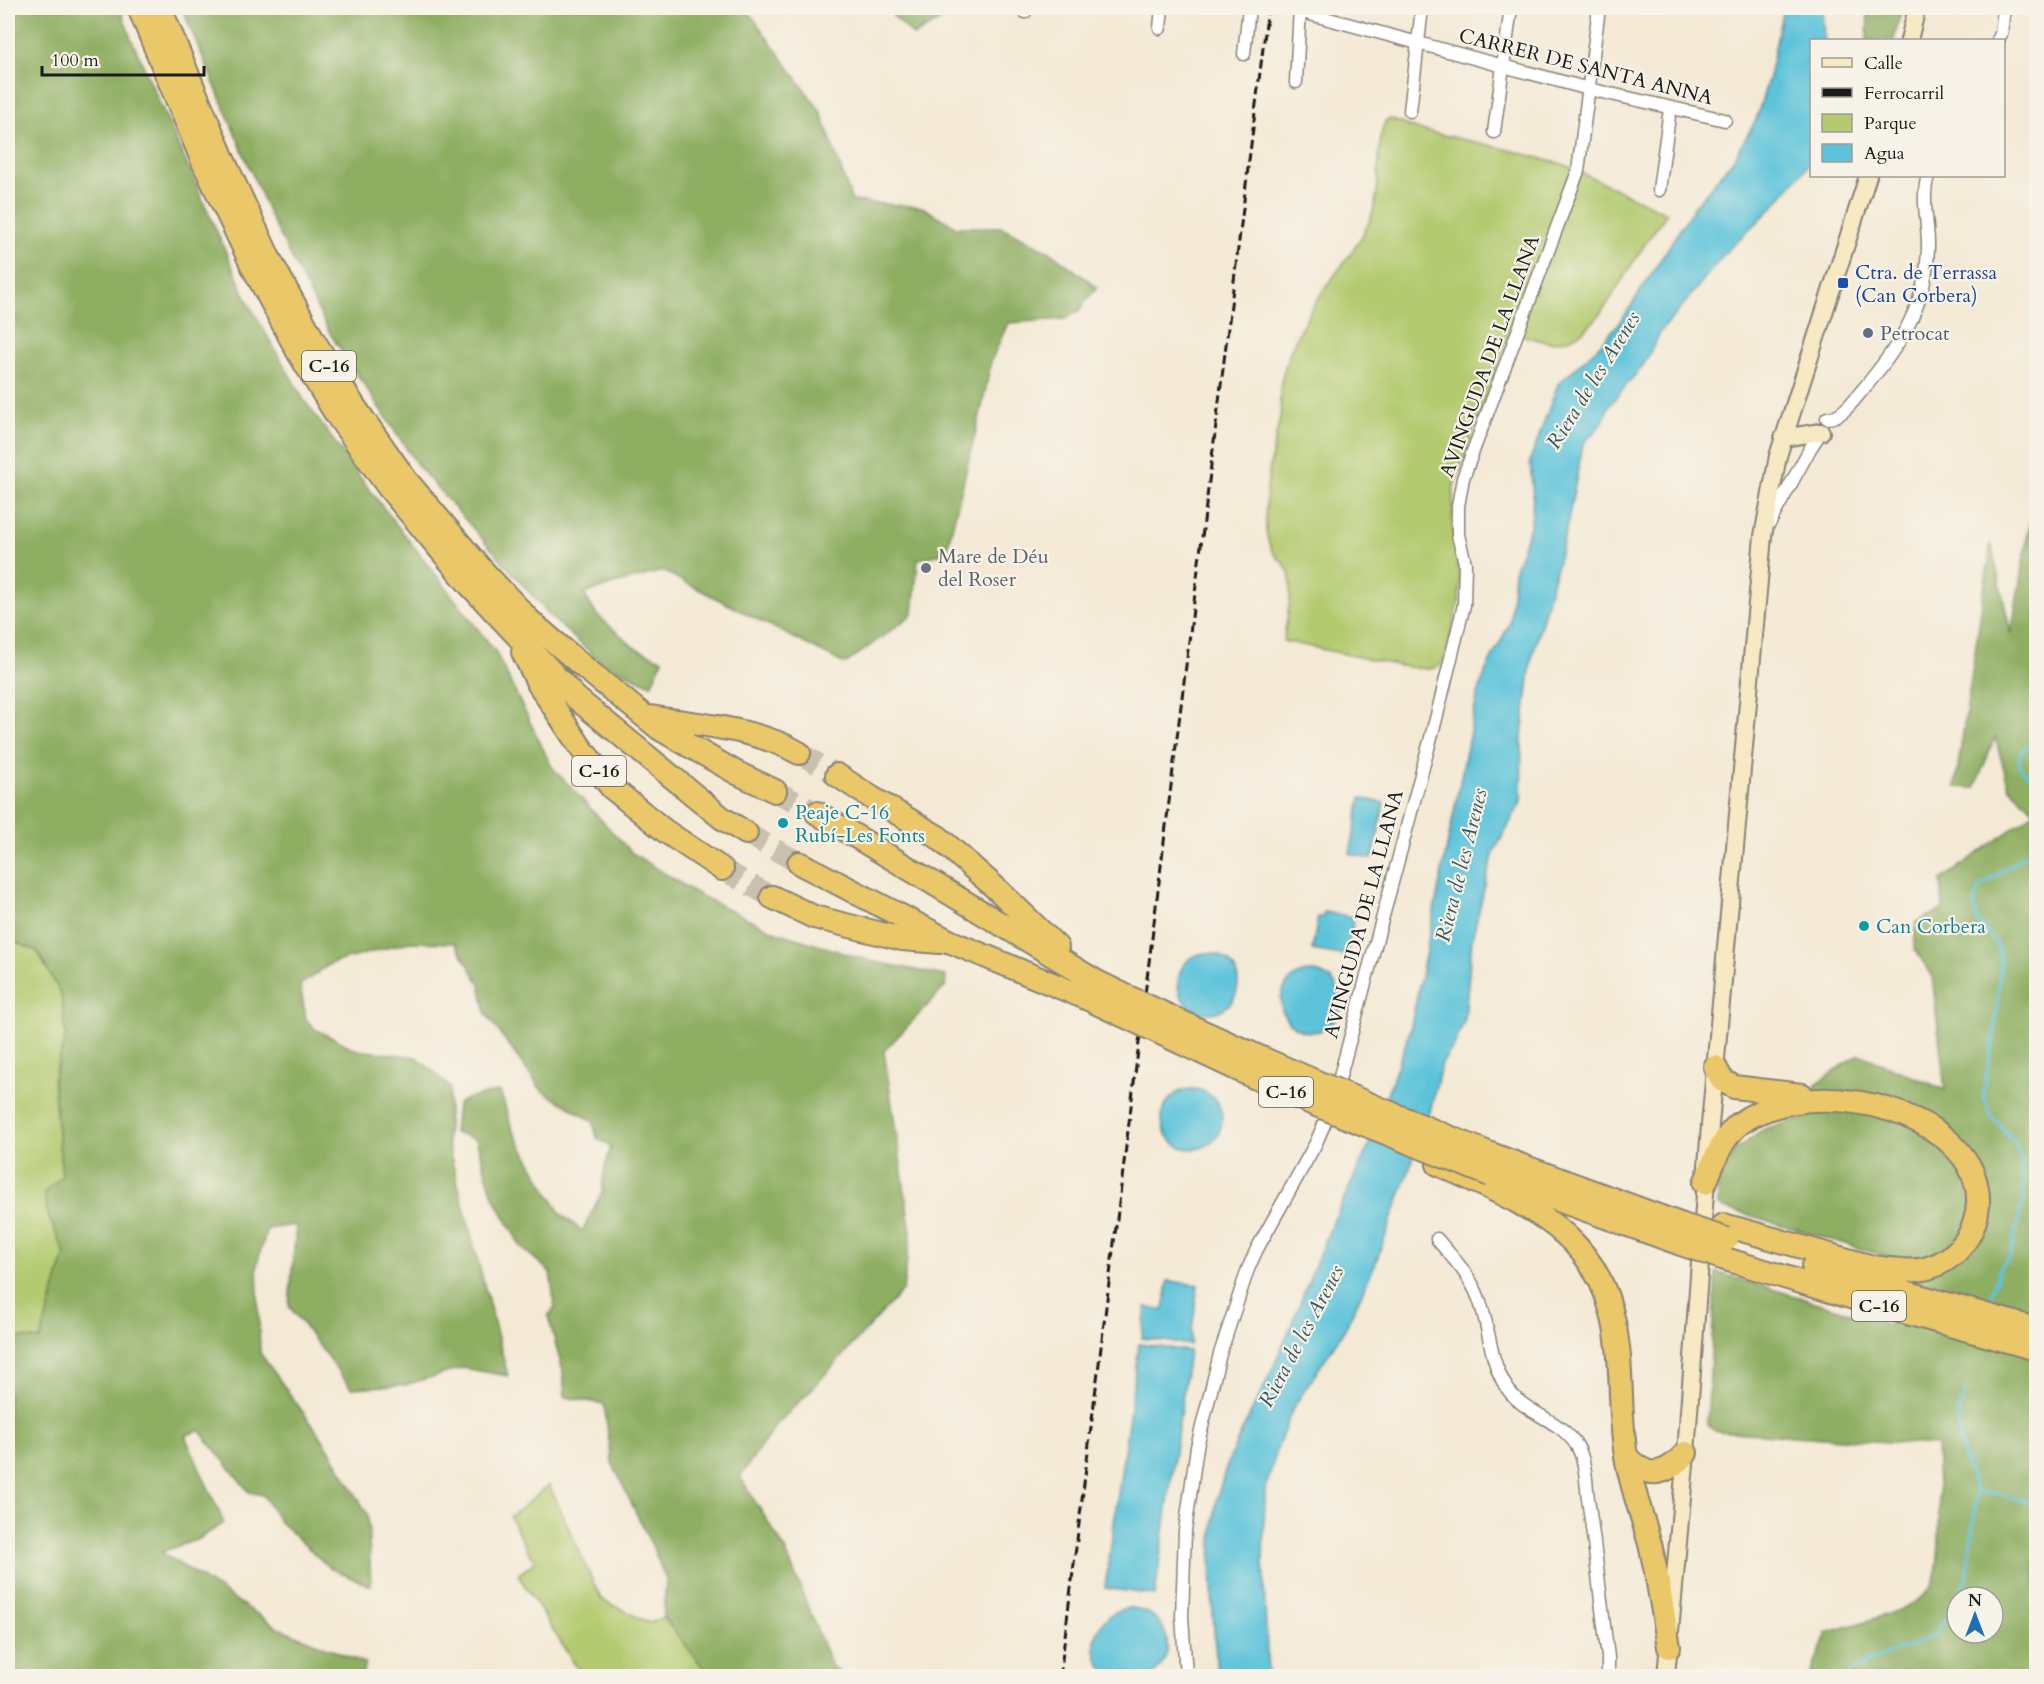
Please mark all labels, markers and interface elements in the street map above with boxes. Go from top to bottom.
street label: CARRER DE SANTA ANNA [1456,22,1716,111]
scale bar [42,39,204,77]
legend [1810,39,2005,177]
text: 100 m [51,48,99,73]
text: Calle [1864,51,1903,76]
text: Ferrocarril [1864,81,1944,106]
text: Parque [1864,111,1917,136]
text: Agua [1864,141,1905,166]
street label: AVINGUDA DE LA LLANA [1433,230,1546,481]
place label: Ctra. de Terrassa (Can Corbera) [1855,259,1997,309]
marker: Ctra. de Terrassa (Can Corbera) [1836,276,1850,290]
water label: Riera de les Arenes [1539,306,1647,455]
place label: Petrocat [1880,320,1950,347]
marker: Petrocat [1861,326,1875,340]
road number: C-16 [302,351,356,381]
place label: Mare de Déu del Roser [938,543,1049,593]
marker: Mare de Déu del Roser [919,561,933,575]
road number: C-16 [572,756,626,786]
water label: Riera de les Arenes [1428,785,1495,945]
street label: AVINGUDA DE LA LLANA [1317,786,1410,1041]
place label: Peaje C-16 Rubí-Les Fonts [795,799,925,849]
marker: Peaje C-16 Rubí-Les Fonts [776,816,790,830]
place label: Can Corbera [1876,913,1986,940]
marker: Can Corbera [1857,919,1871,933]
road number: C-16 [1259,1077,1313,1107]
water label: Riera de les Arenes [1252,1260,1351,1413]
road number: C-16 [1852,1291,1906,1321]
north arrow [1945,1585,2005,1645]
text: N [1968,1590,1982,1612]

